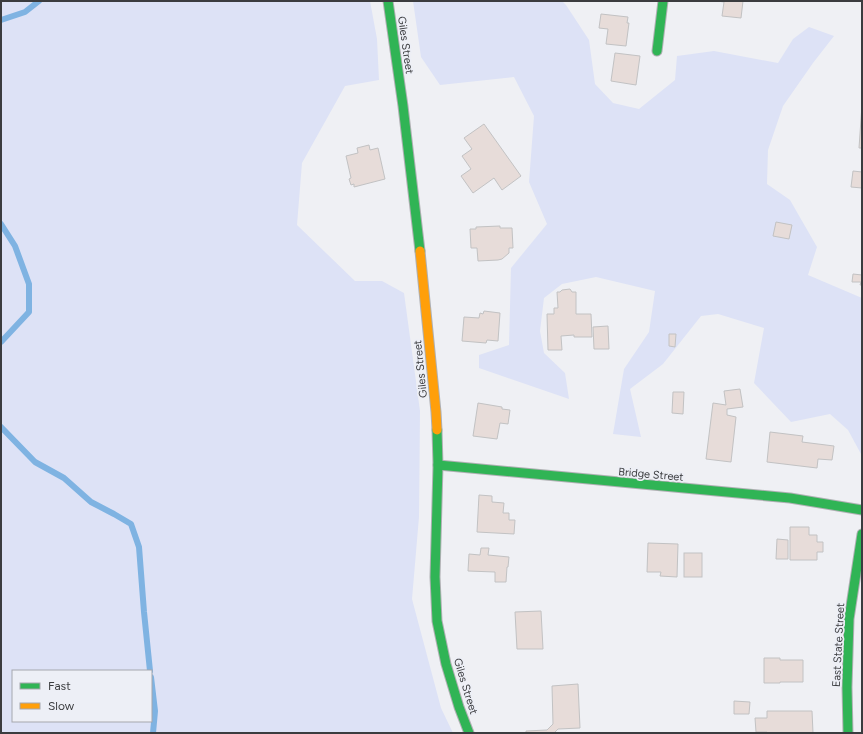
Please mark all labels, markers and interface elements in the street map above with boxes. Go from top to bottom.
street label: Giles Street [395,15,416,75]
street label: Giles Street [411,339,430,398]
street label: Bridge Street [618,465,684,484]
street label: East State Street [830,603,847,687]
street label: Giles Street [451,657,480,716]
legend [12,670,152,722]
text: Fast [48,679,71,693]
text: Slow [48,699,75,713]

